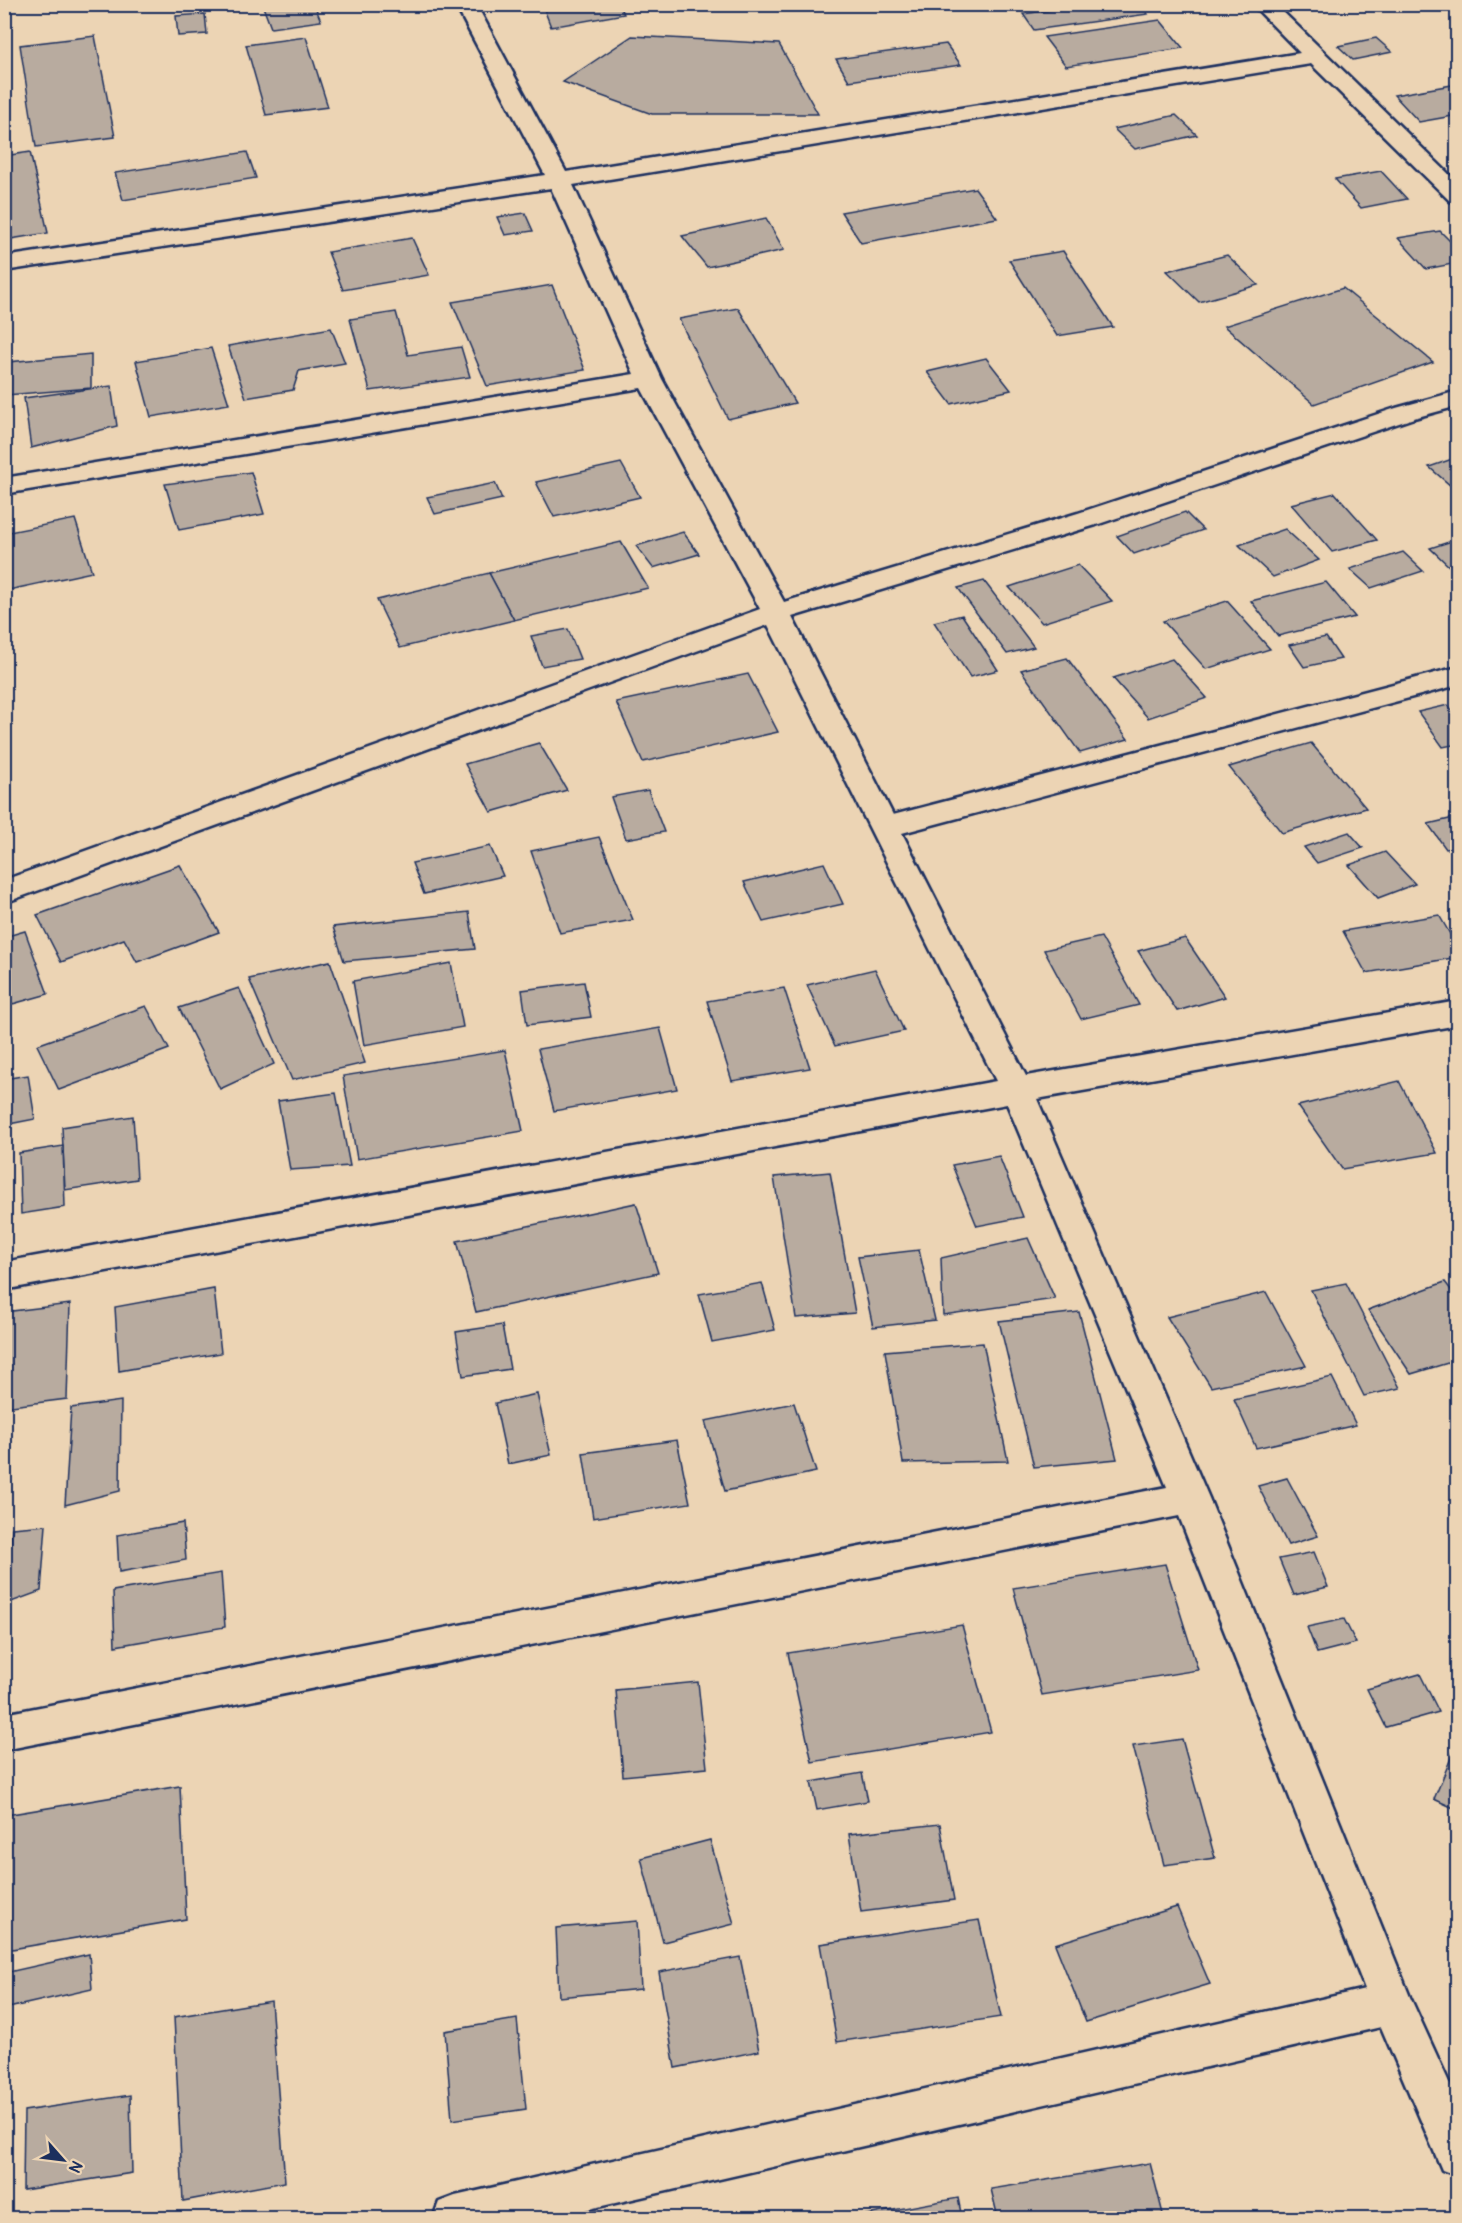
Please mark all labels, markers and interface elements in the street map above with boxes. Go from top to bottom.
north arrow [33,2130,93,2190]
text: N [64,2157,87,2176]

